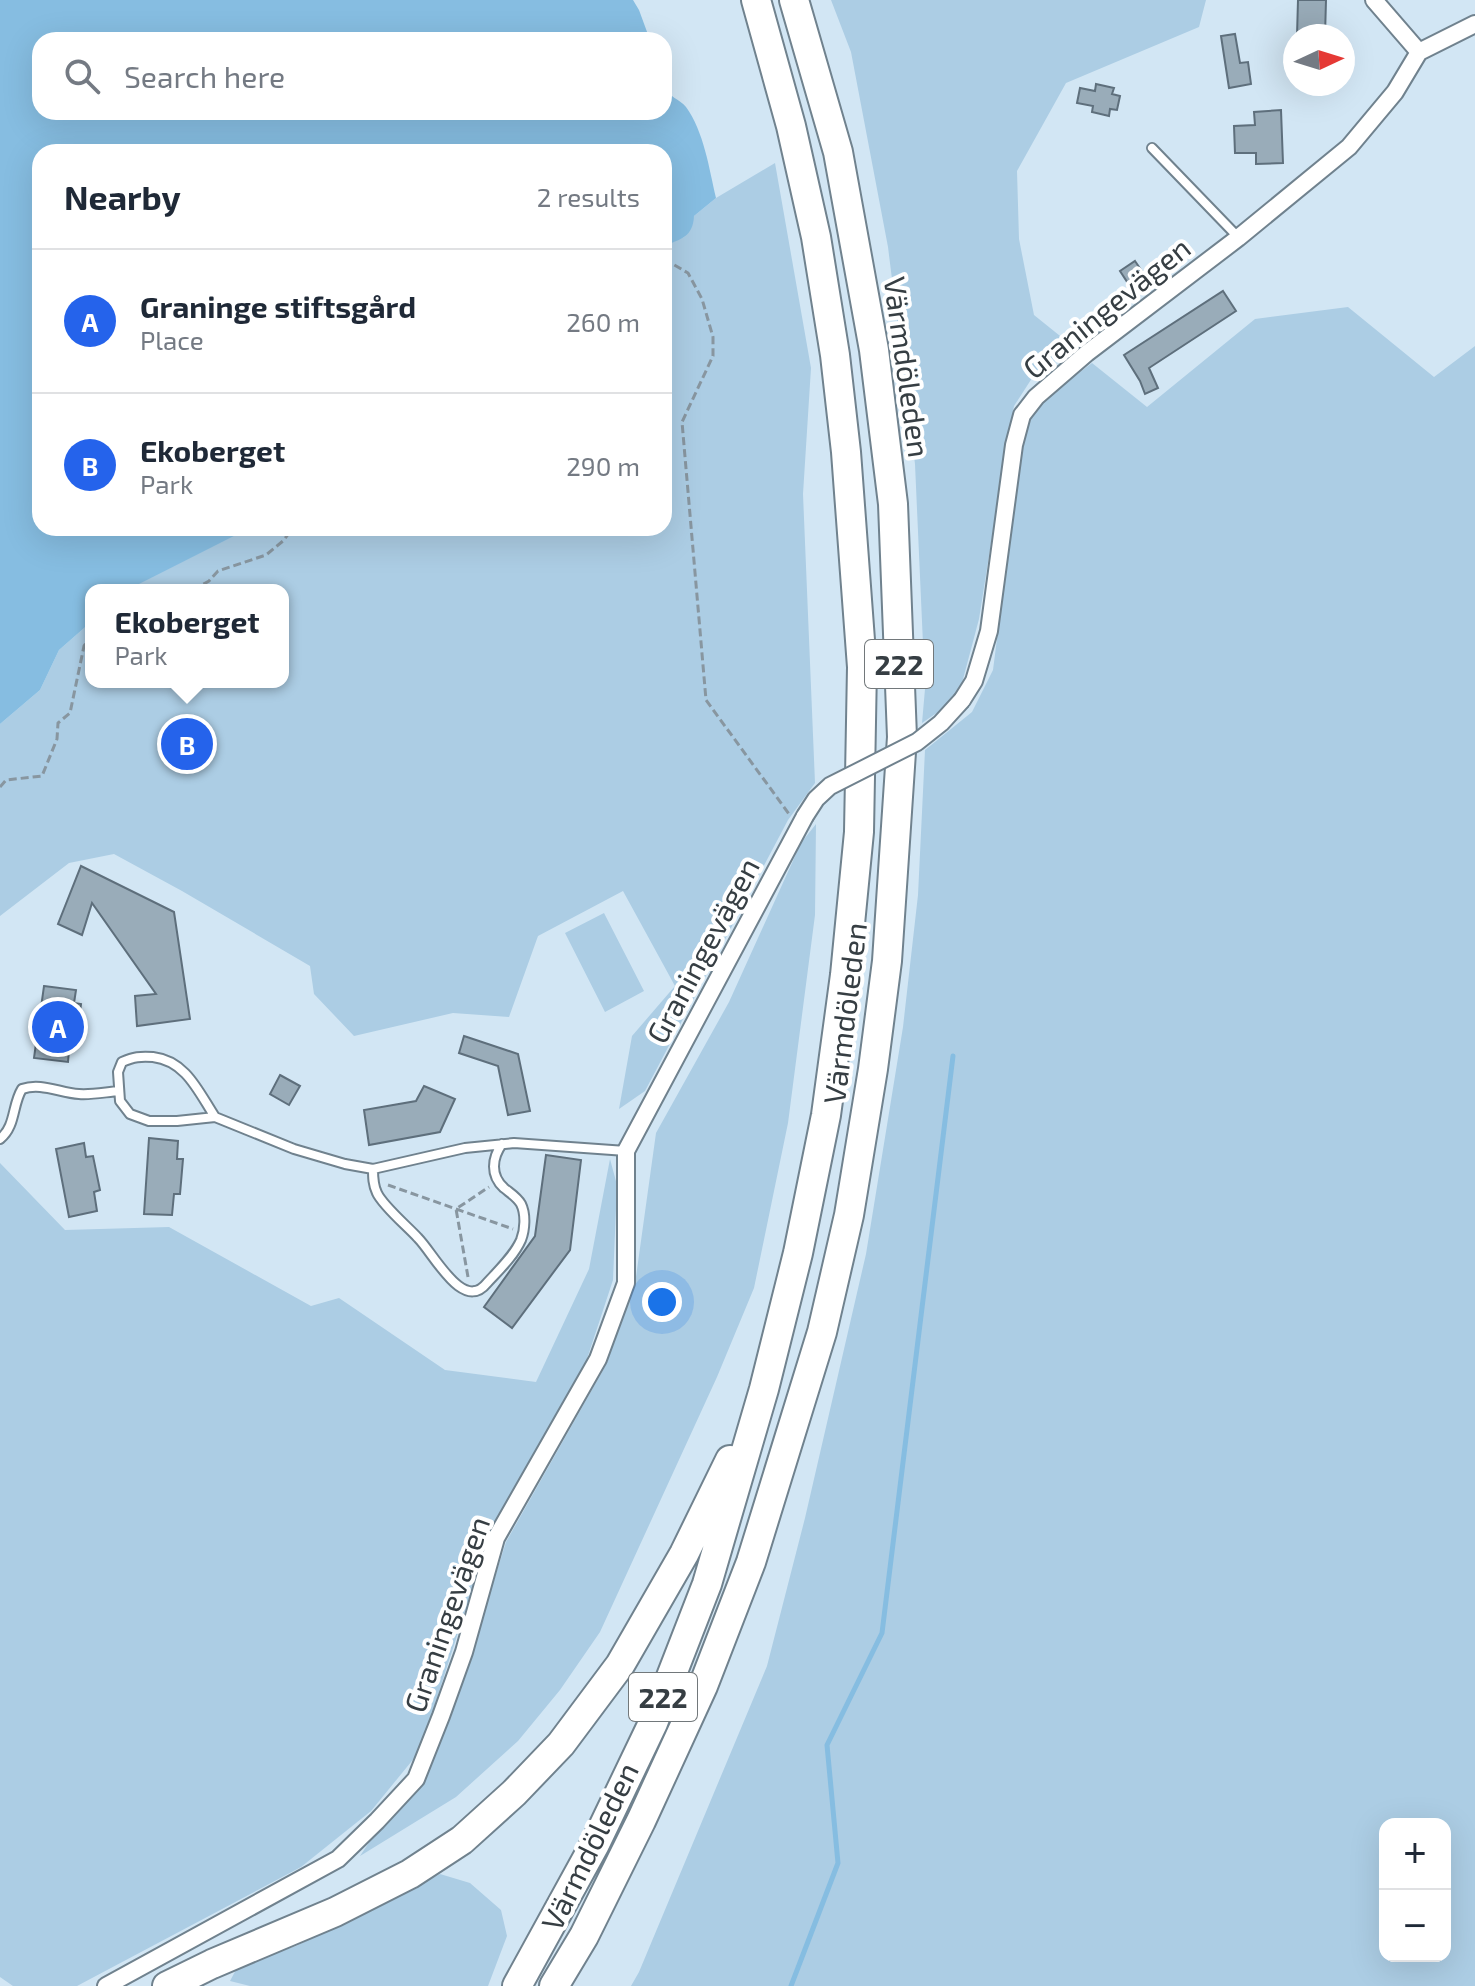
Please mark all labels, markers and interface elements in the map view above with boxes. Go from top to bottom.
north arrow [1283,24,1355,96]
search box [32,32,672,120]
icon: search [60,54,104,98]
text: Search here [124,58,285,94]
text: Nearby [64,176,181,217]
text: 2 results [537,181,640,212]
street label: Graningevägen [1015,229,1197,385]
street label: Värmdöleden [877,274,939,460]
text: Graninge stiftsgård [140,288,416,324]
text: A [82,306,98,337]
text: 260 m [566,306,640,337]
text: Place [140,324,204,355]
text: Ekoberget [140,432,285,468]
text: B [82,450,98,481]
text: 290 m [566,450,640,481]
text: Park [140,468,193,499]
popup [85,584,289,688]
text: Ekoberget [114,603,260,639]
text: Park [114,639,168,670]
road number: 222 [865,640,933,688]
pin: B [161,714,213,774]
street label: Graningevägen [638,851,766,1049]
street label: Värmdöleden [815,920,873,1106]
pin: A [32,997,84,1057]
your location [642,1282,682,1322]
street label: Graningevägen [396,1511,496,1717]
road number: 222 [629,1673,697,1721]
street label: Värmdöleden [533,1756,645,1936]
map controls [1379,1818,1451,1962]
button: + [1379,1818,1451,1890]
button: − [1379,1890,1451,1962]

